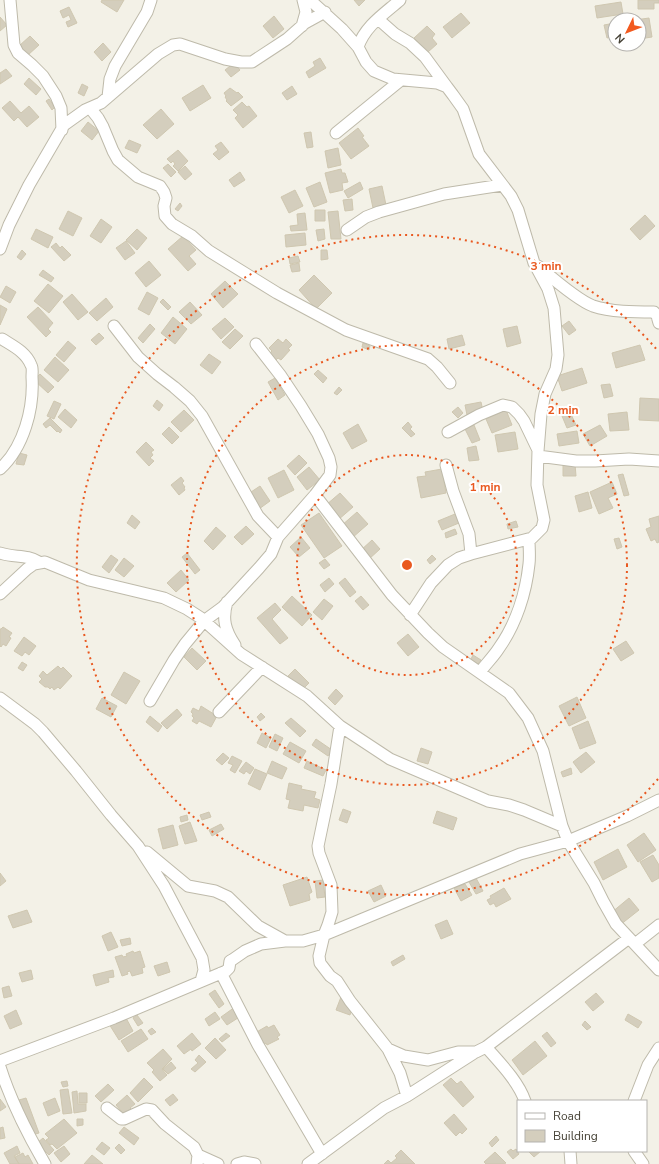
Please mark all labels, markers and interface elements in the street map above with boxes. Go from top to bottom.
north arrow [607,12,647,52]
text: N [612,30,628,47]
text: 3 min [530,258,562,274]
text: 2 min [547,402,579,418]
text: 1 min [469,479,501,495]
centre of rings [400,558,414,572]
legend [517,1100,647,1152]
text: Road [553,1108,581,1124]
text: Building [553,1128,598,1144]

